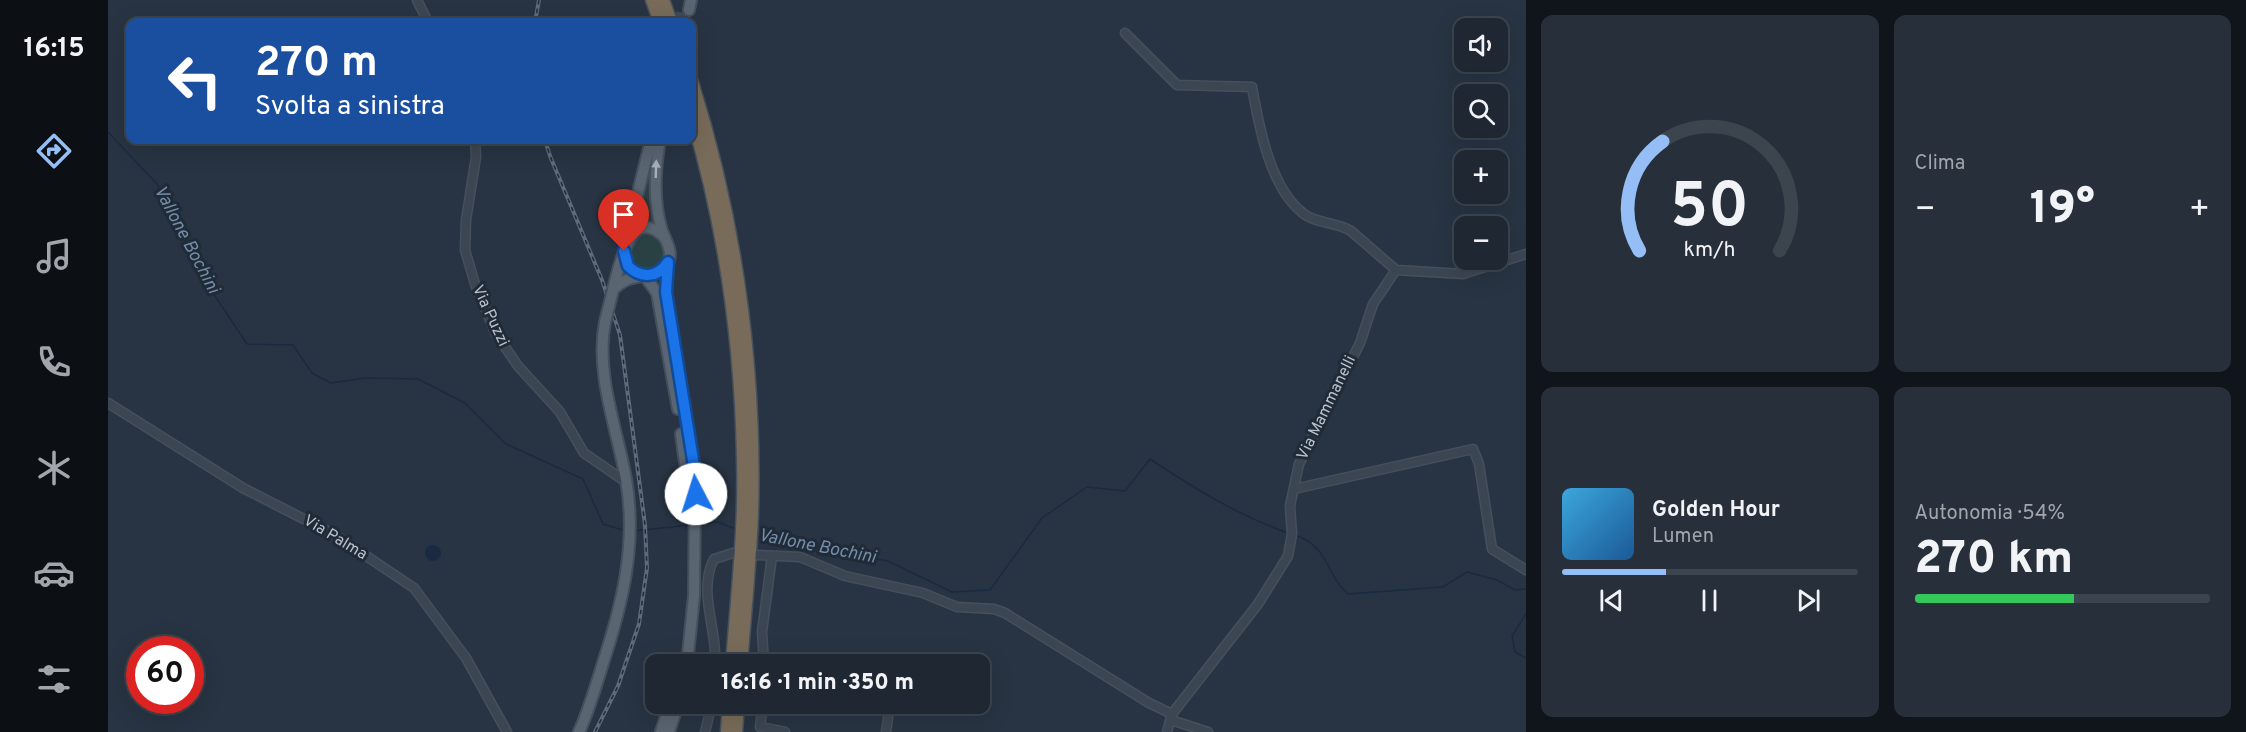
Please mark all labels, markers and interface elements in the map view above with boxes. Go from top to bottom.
map controls [1454,18,1508,270]
button: sound [1454,18,1508,72]
text: 16:15 [23,32,85,66]
text: 270 m [255,38,378,91]
icon: left [156,42,234,120]
button: search [1454,84,1508,138]
text: Svolta a sinistra [255,90,445,124]
icon: directions [33,130,75,172]
button: + [1454,150,1508,204]
text: Clima [1915,151,1965,177]
one-way arrow [652,160,661,179]
text: 50 [1670,170,1749,249]
water label: Vallone Bochini [148,182,225,299]
text: 19° [2030,182,2095,239]
pin [598,189,649,251]
text: − [1915,190,1936,232]
text: + [2189,190,2210,232]
icon: arrive [607,198,640,231]
button: − [1454,216,1508,270]
icon: music [33,235,75,277]
text: km/h [1684,237,1736,264]
street label: Via Puzzi [467,282,513,350]
icon: phone [33,341,75,383]
street label: Via Mammanelli [1293,352,1361,464]
icon: climate [33,447,75,489]
position arrow [664,462,728,526]
text: Golden Hour [1652,497,1780,524]
text: Autonomia · 54% [1915,501,2065,527]
street label: Via Palma [299,511,371,565]
water label: Vallone Bochini [756,524,879,570]
text: Lumen [1652,524,1714,550]
text: 270 km [1915,532,2073,589]
icon: car [33,552,75,594]
icon: previous [1595,584,1628,617]
icon: pause [1693,584,1726,617]
icon: next [1792,584,1825,617]
speed limit sign: 60 [126,636,204,714]
icon: filters [33,658,75,700]
text: 16:16 · 1 min · 350 m [721,670,914,697]

